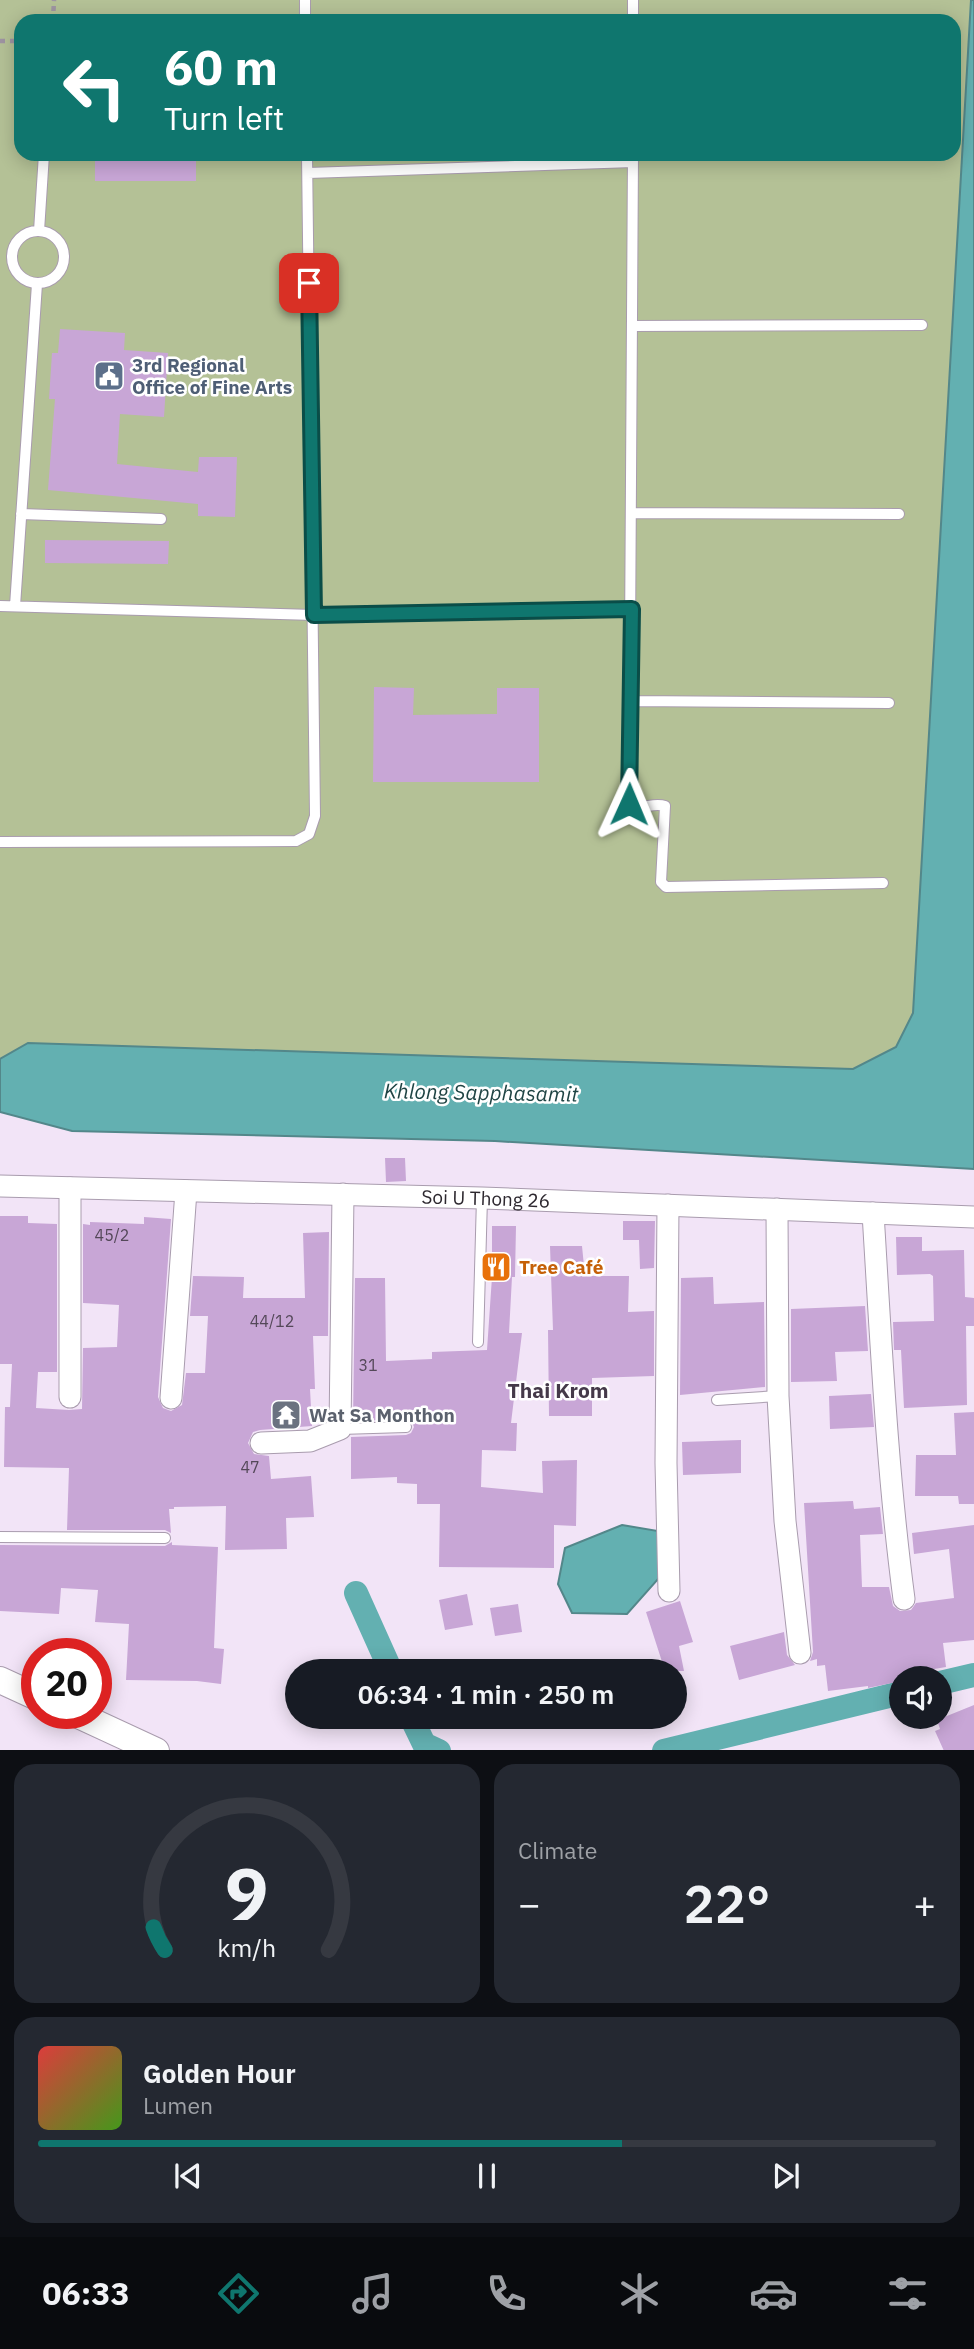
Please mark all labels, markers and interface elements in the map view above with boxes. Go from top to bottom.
text: 60 m [164,35,278,98]
icon: left [49,42,140,133]
text: Turn left [164,97,284,139]
pin [279,253,339,313]
icon: arrive [290,264,328,302]
place label: 3rd Regional Office of Fine Arts [132,353,292,399]
public building icon: 3rd Regional Office of Fine Arts [92,359,126,393]
position arrow [592,767,666,841]
water label: Khlong Sapphasamit [384,1076,580,1108]
street label: Soi U Thong 26 [421,1184,551,1213]
house number: 45/2 [95,1225,129,1245]
restaurant icon: Tree Café [479,1250,513,1284]
place label: Tree Café [519,1255,603,1279]
house number: 44/12 [250,1311,294,1331]
house number: 31 [358,1355,378,1375]
district label: Thai Krom [507,1376,609,1404]
temple icon: Wat Sa Monthon [269,1398,303,1432]
place label: Wat Sa Monthon [309,1403,455,1427]
house number: 47 [240,1457,260,1477]
speed limit sign: 20 [21,1638,112,1729]
map controls [889,1666,952,1729]
button: sound [889,1666,952,1729]
text: 06:34 · 1 min · 250 m [358,1677,614,1711]
text: Climate [518,1835,597,1865]
text: 9 [225,1845,269,1940]
text: 22° [684,1870,770,1937]
text: − [518,1879,541,1928]
text: + [913,1879,936,1928]
text: km/h [218,1930,276,1963]
text: Golden Hour [143,2056,296,2090]
text: Lumen [143,2090,213,2120]
icon: previous [169,2157,207,2195]
icon: pause [468,2157,506,2195]
icon: next [767,2157,805,2195]
icon: directions [214,2269,263,2318]
icon: music [348,2269,397,2318]
icon: phone [482,2269,531,2318]
icon: climate [615,2269,664,2318]
icon: car [749,2269,798,2318]
icon: filters [883,2269,932,2318]
text: 06:33 [42,2272,130,2314]

